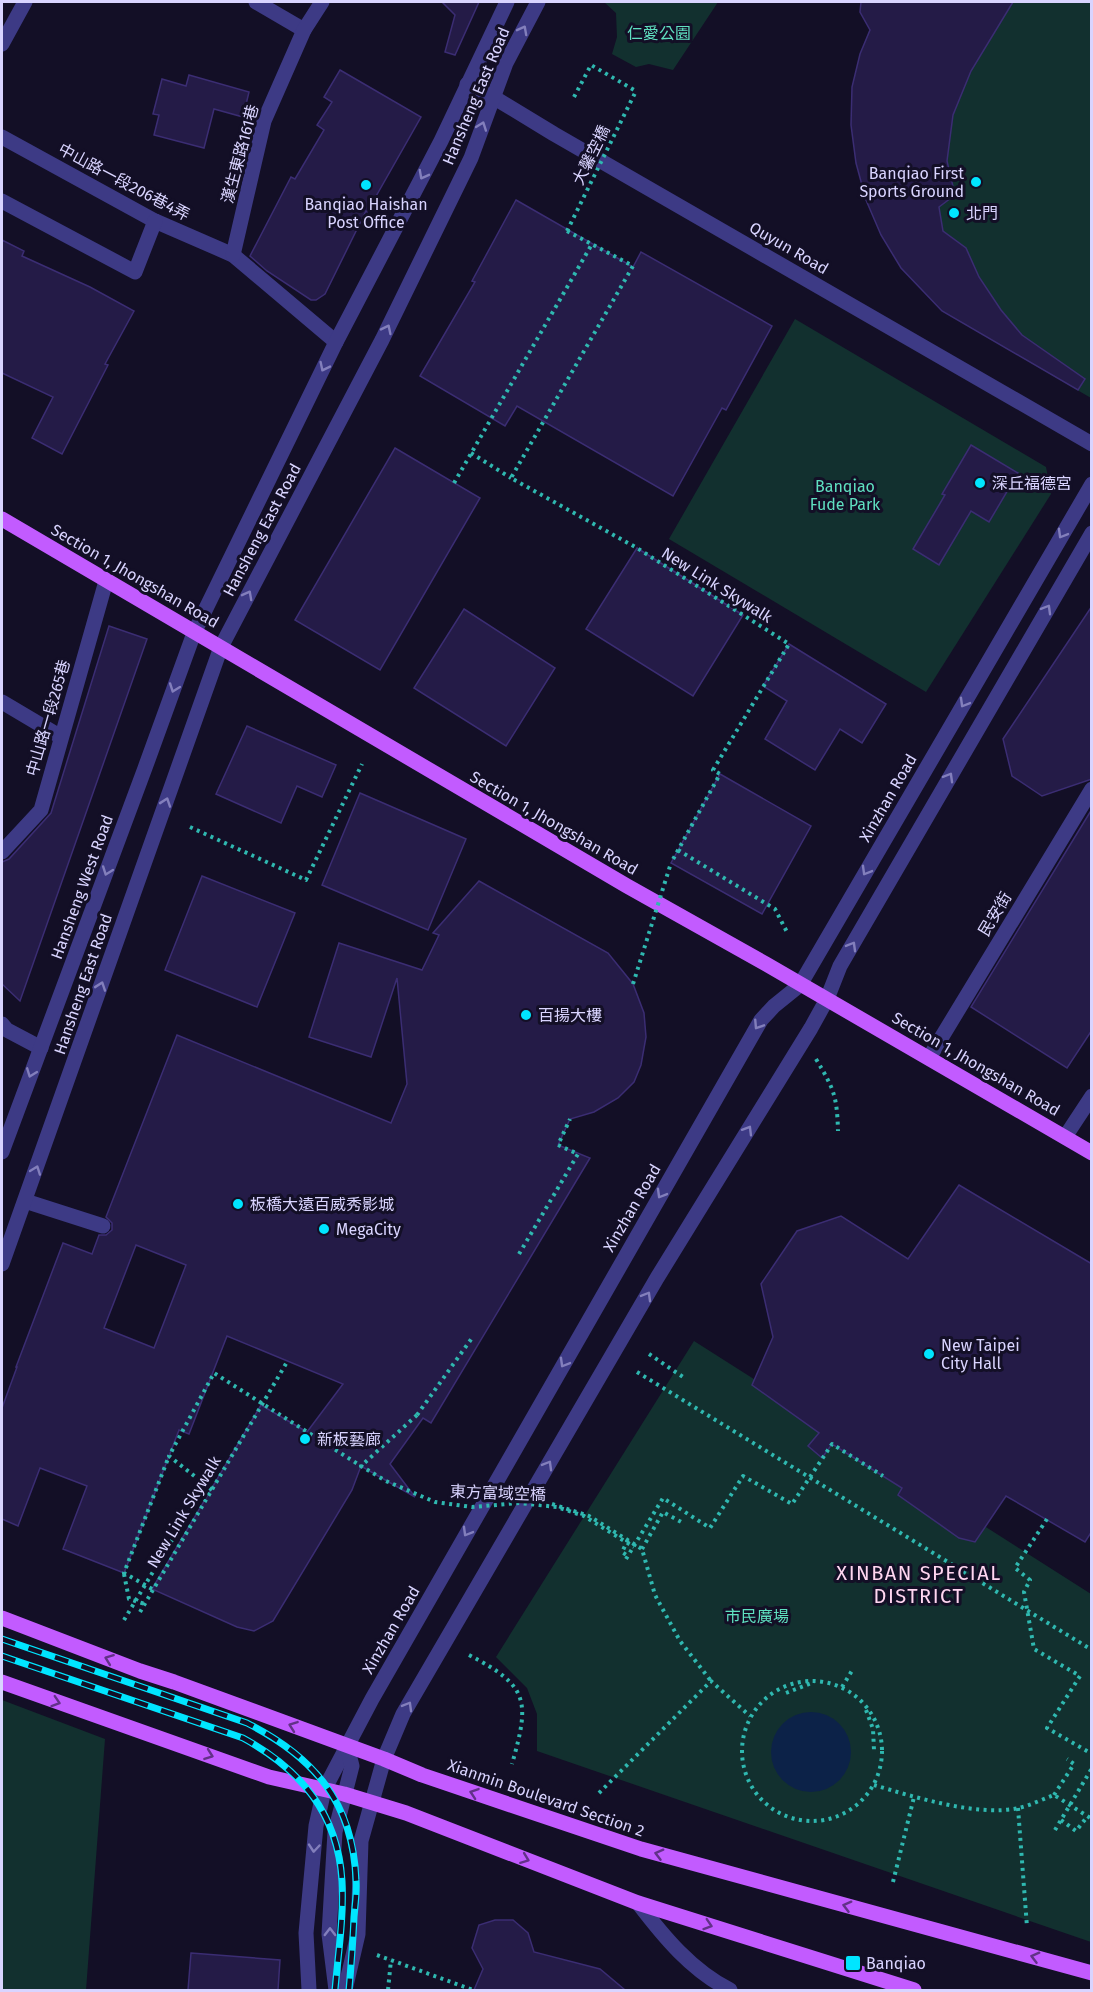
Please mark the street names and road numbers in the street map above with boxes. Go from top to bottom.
street label: Hansheng East Road [438,24,514,168]
street label: 漢生東路161巷 [218,102,262,206]
street label: 大馨空橋 [568,122,614,188]
street label: 中山路一段206巷4弄 [55,139,193,225]
street label: Quyun Road [746,218,832,278]
street label: Hansheng East Road [219,460,305,600]
street label: Section 1, Jhongshan Road [48,520,222,632]
street label: New Link Skywalk [658,543,777,627]
street label: 中山路一段265巷 [22,658,74,778]
street label: Xinzhan Road [855,751,921,845]
street label: Section 1, Jhongshan Road [467,767,641,879]
street label: Hansheng West Road [47,812,117,962]
street label: 民安街 [974,889,1016,939]
street label: Hansheng East Road [50,911,116,1057]
street label: Section 1, Jhongshan Road [889,1008,1063,1120]
street label: Xinzhan Road [599,1161,665,1255]
street label: New Link Skywalk [143,1452,225,1571]
street label: 東方富域空橋 [450,1482,546,1504]
street label: Xinzhan Road [358,1583,424,1677]
street label: Xianmin Boulevard Section 2 [445,1755,647,1841]

